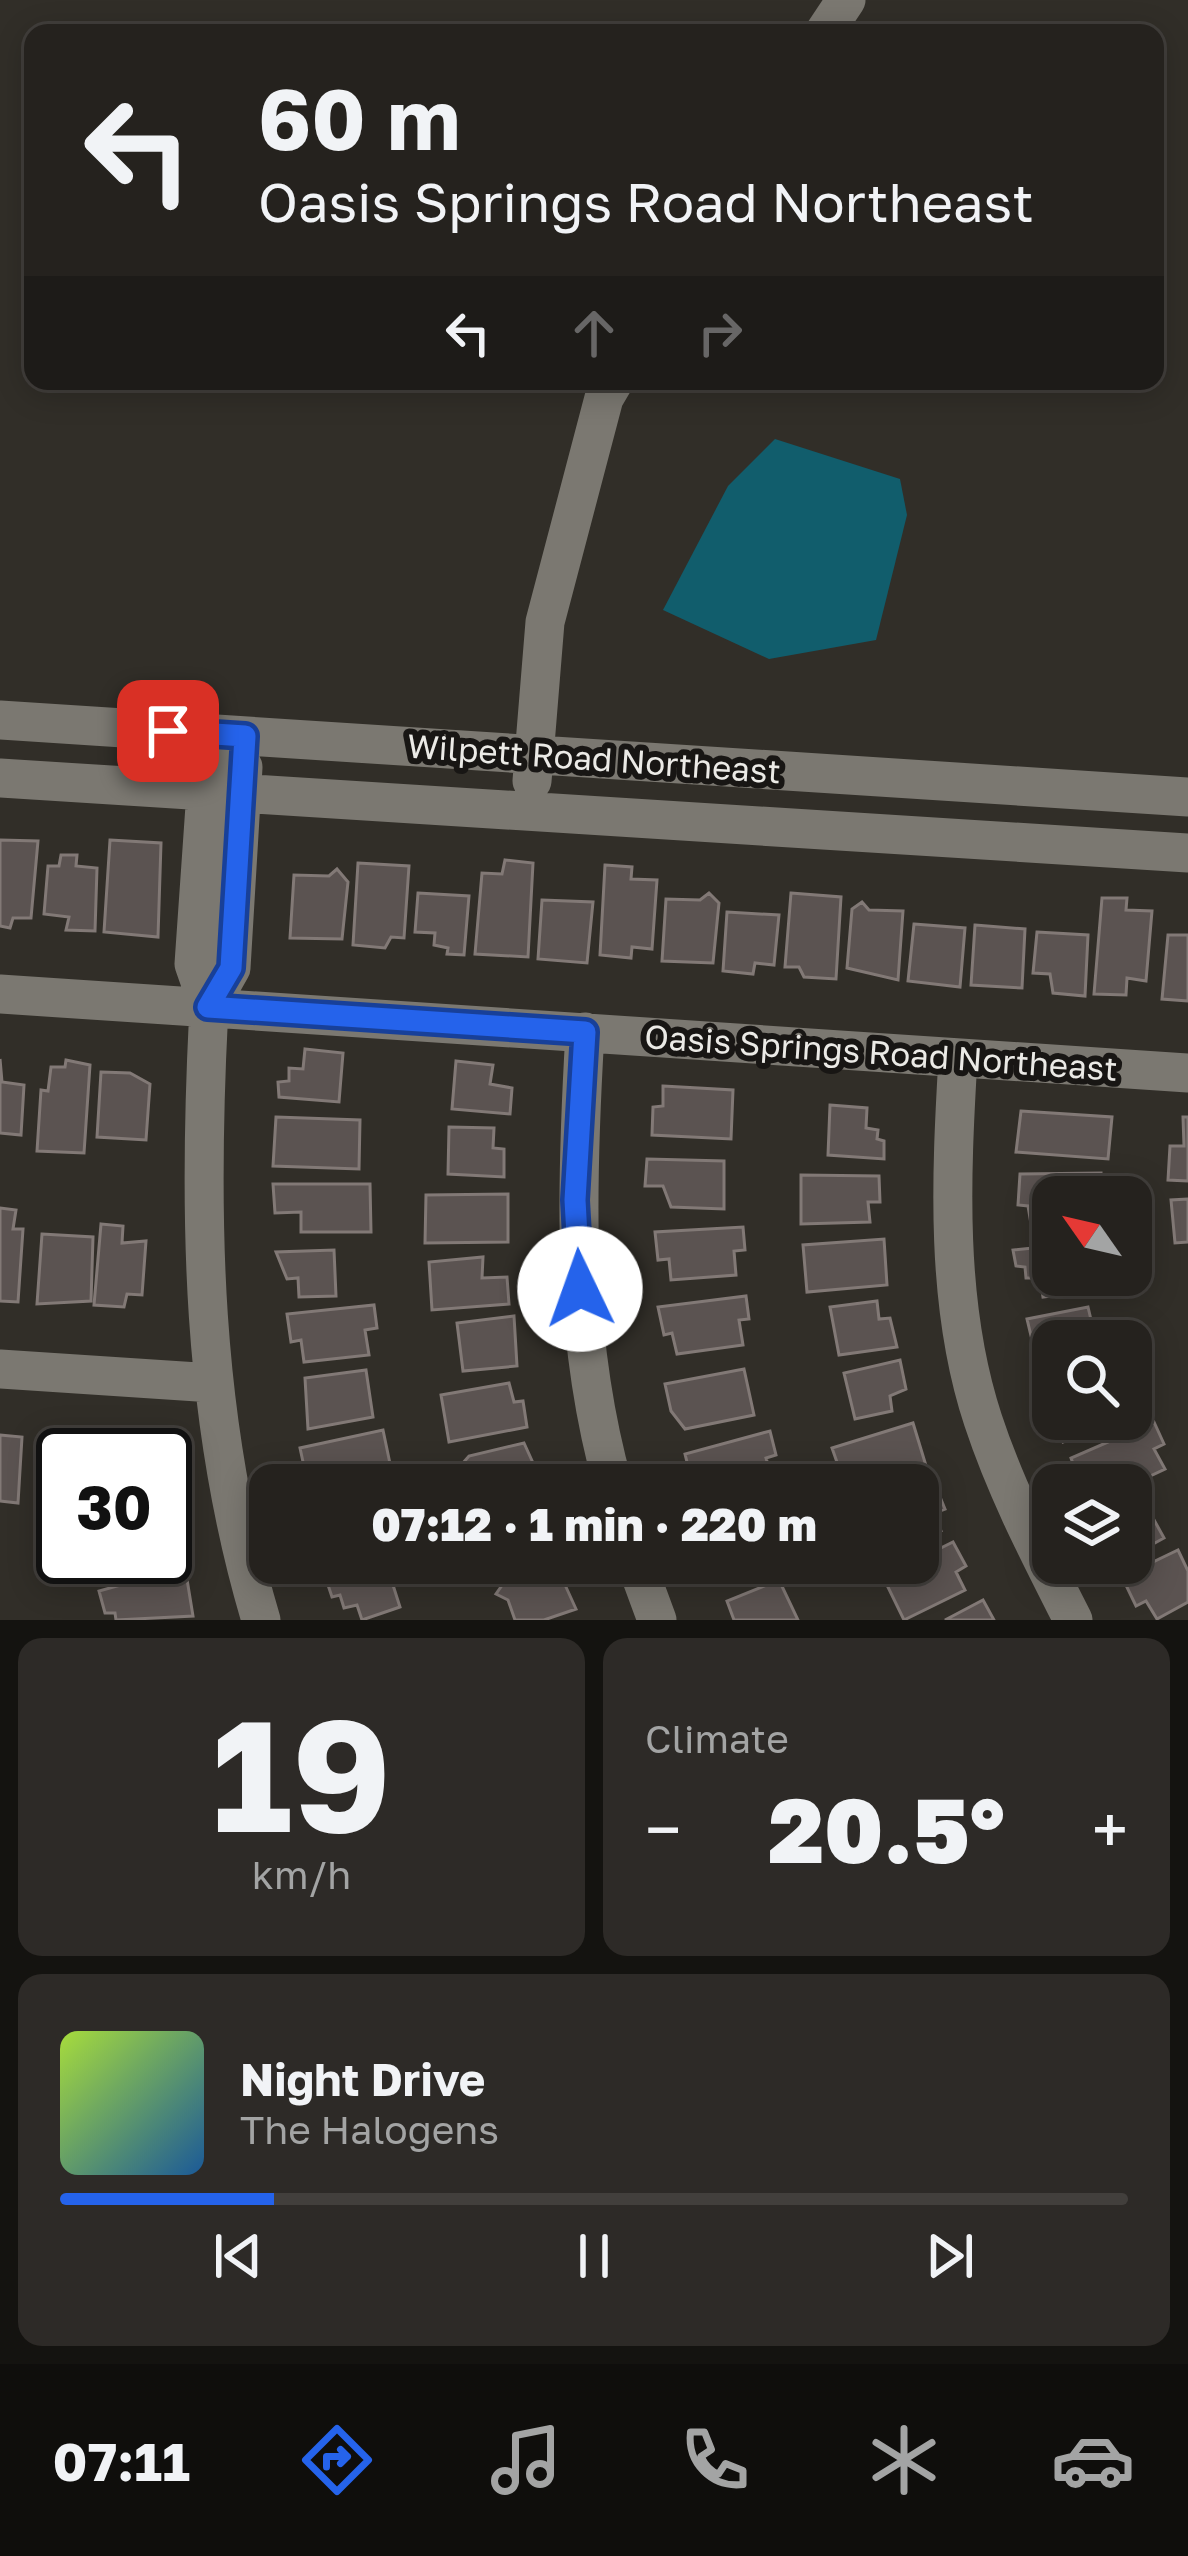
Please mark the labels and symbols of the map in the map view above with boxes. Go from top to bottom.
pin [117,680,219,782]
street label: Wilpett Road Northeast [406,725,782,791]
street label: Oasis Springs Road Northeast [643,1016,1119,1088]
north arrow [1032,1176,1152,1296]
position arrow [517,1226,643,1352]
speed limit sign: 30 [36,1428,192,1584]

